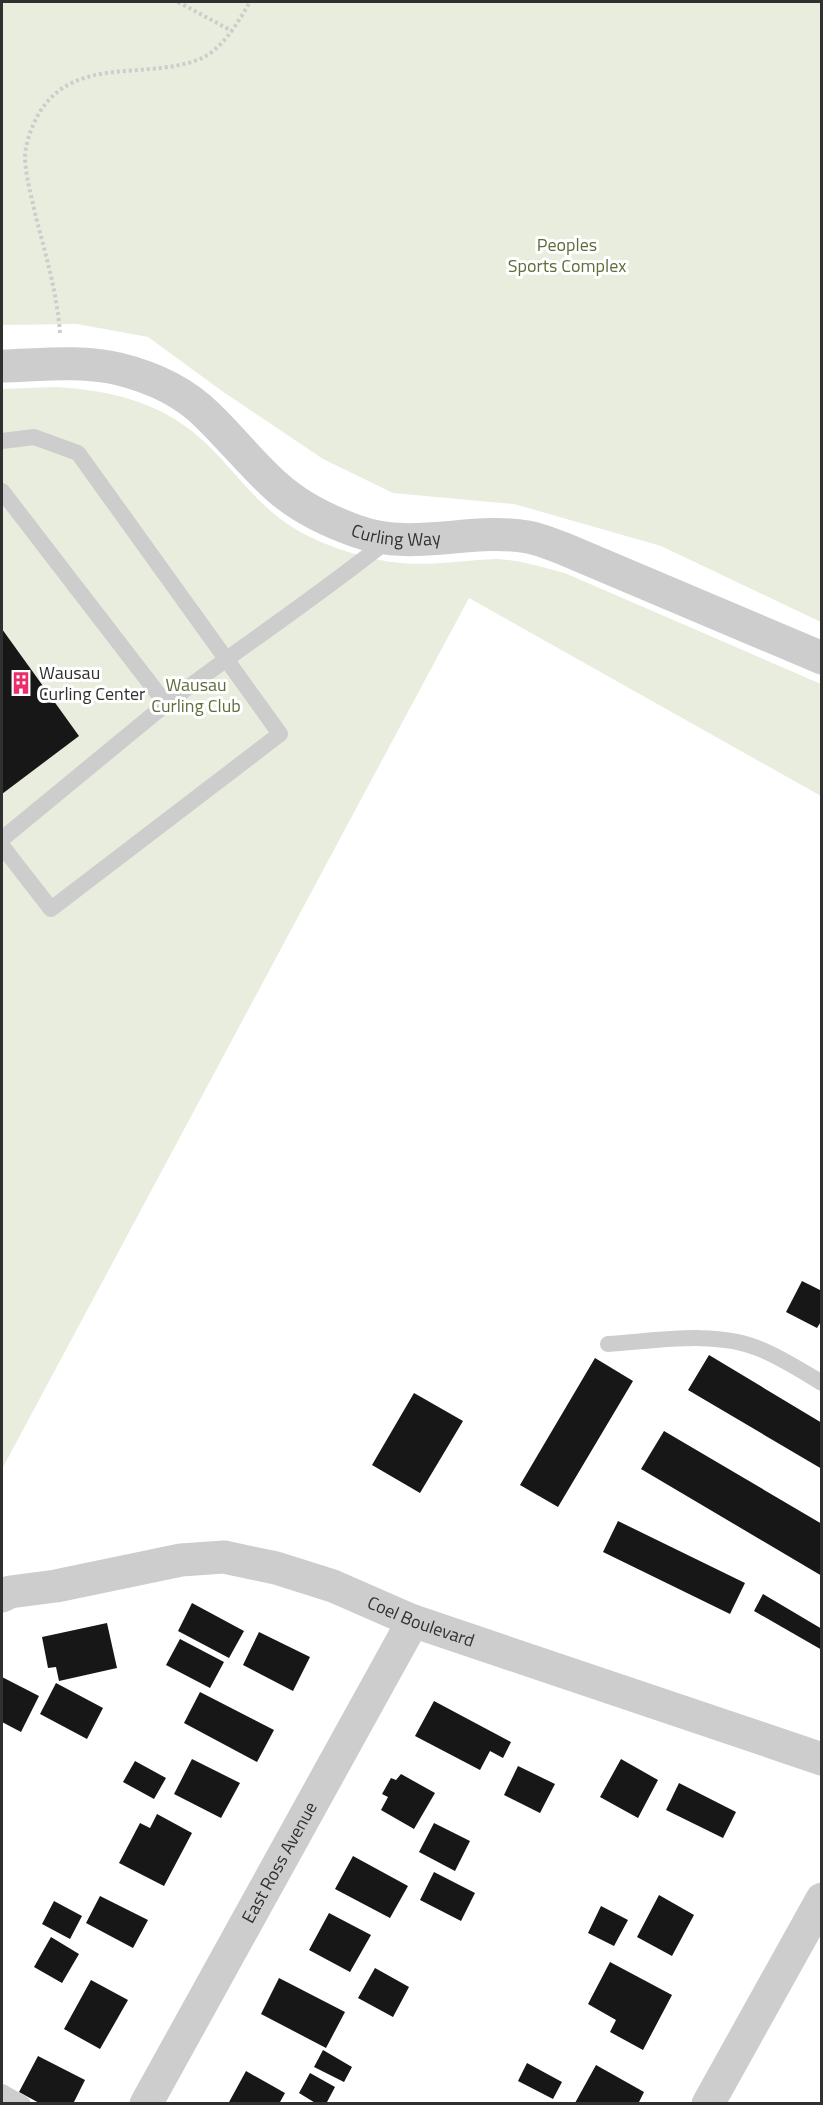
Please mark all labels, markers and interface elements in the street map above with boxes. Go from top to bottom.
park label: Peoples Sports Complex [508,231,626,279]
street label: Curling Way [348,516,442,553]
place label: Wausau Curling Center [39,659,145,707]
building icon: Wausau Curling Center [8,670,34,696]
park label: Wausau Curling Club [151,671,241,719]
street label: Coel Boulevard [363,1589,478,1654]
street label: East Ross Avenue [235,1797,324,1928]

